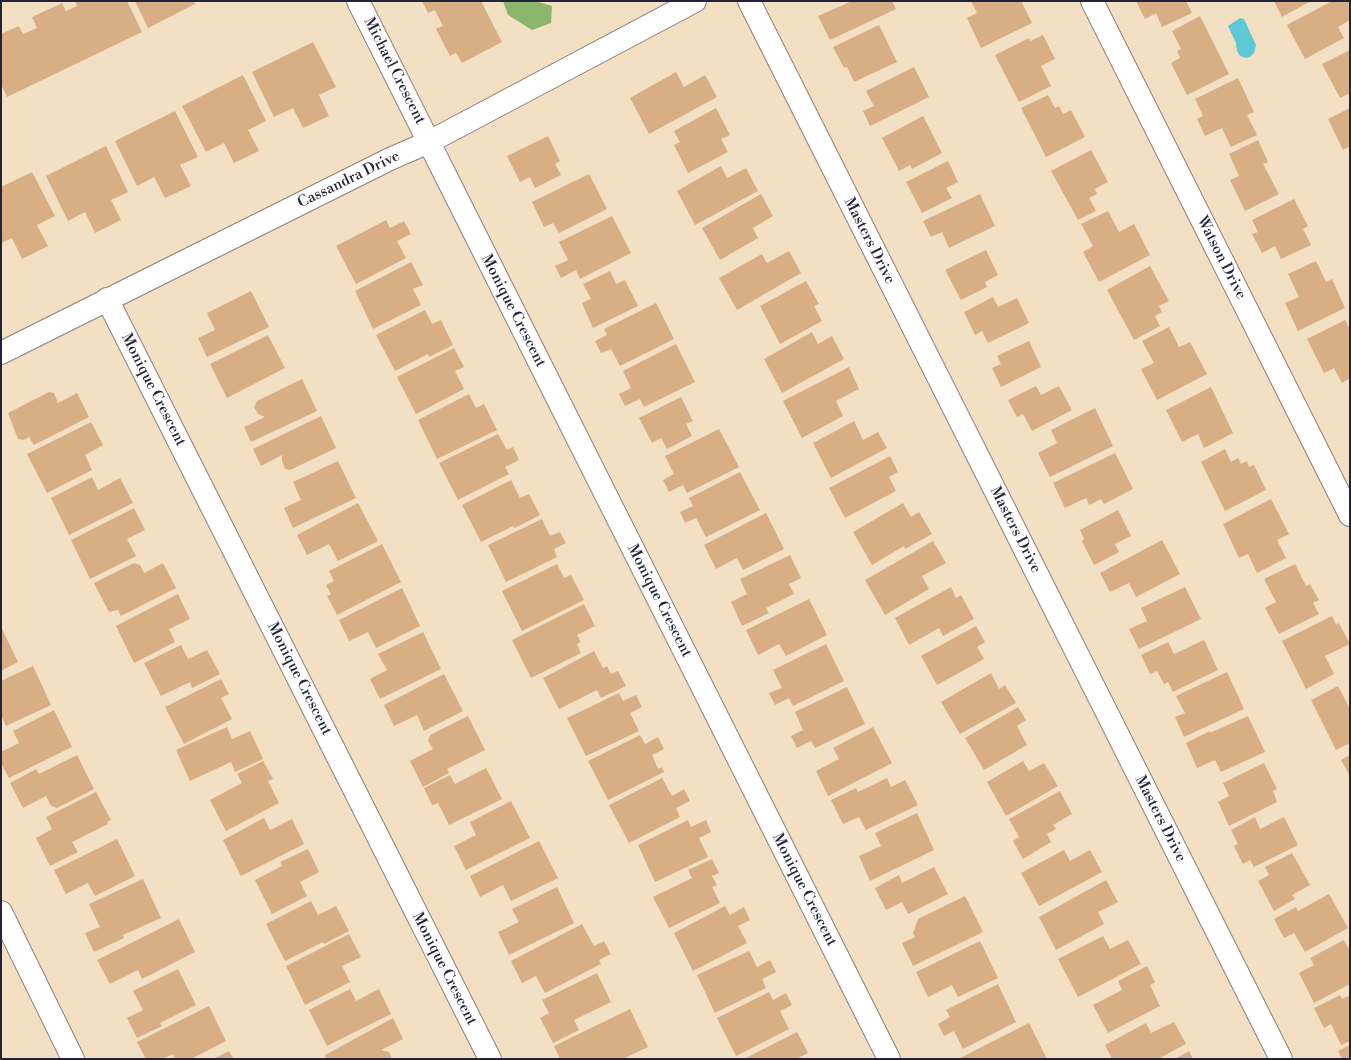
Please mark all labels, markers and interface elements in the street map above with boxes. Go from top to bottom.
street label: Michael Crescent [359,15,429,127]
street label: Cassandra Drive [295,147,403,213]
street label: Masters Drive [839,195,899,287]
street label: Watson Drive [1192,213,1250,303]
street label: Monique Crescent [477,252,549,370]
street label: Monique Crescent [117,331,189,449]
street label: Masters Drive [985,484,1045,576]
street label: Monique Crescent [623,542,695,660]
street label: Monique Crescent [263,620,335,738]
street label: Masters Drive [1130,773,1190,865]
street label: Monique Crescent [768,831,840,949]
street label: Monique Crescent [408,910,480,1028]

